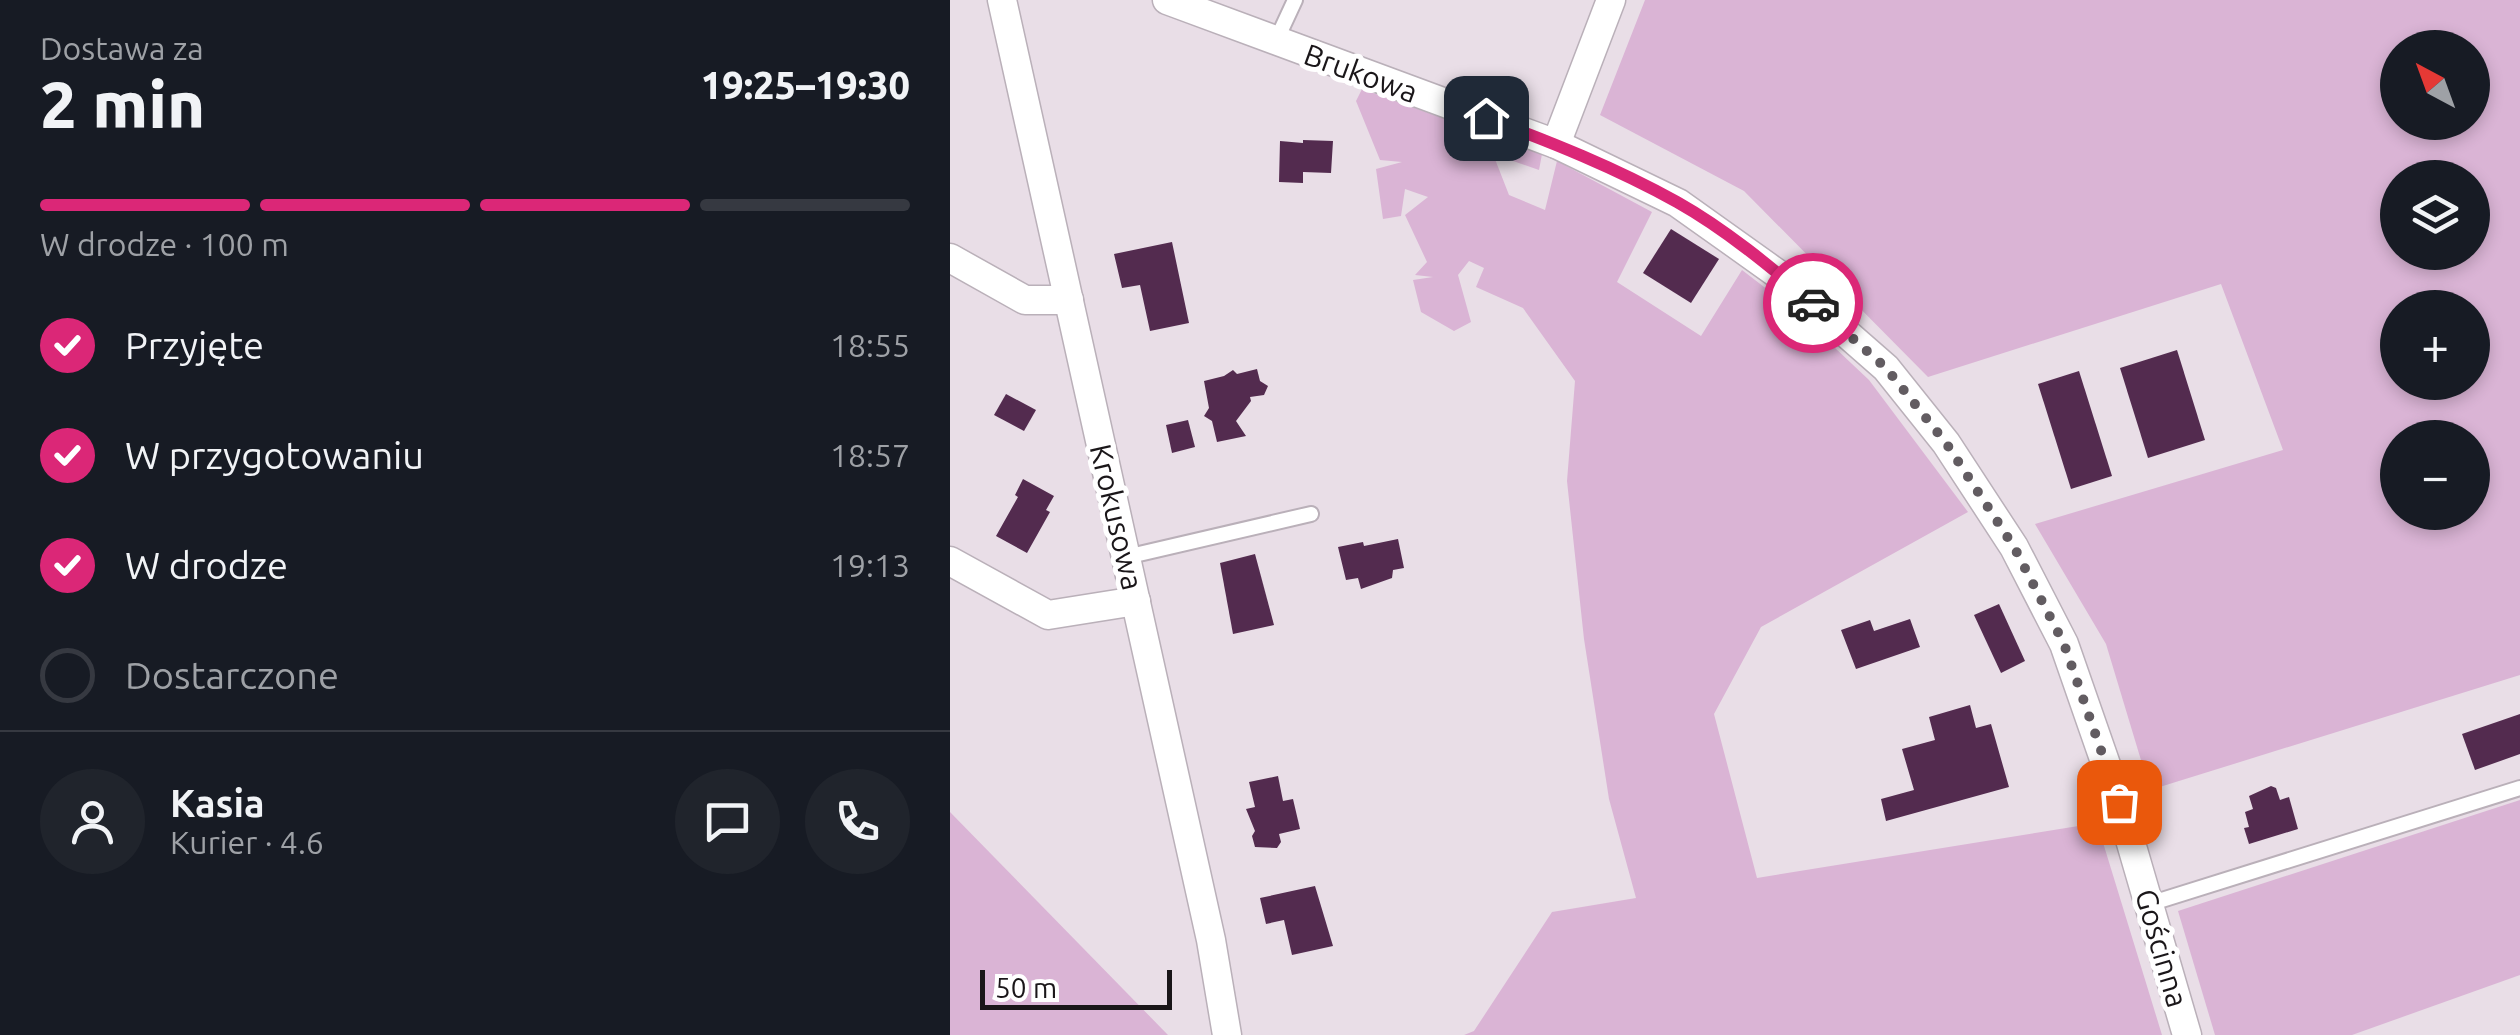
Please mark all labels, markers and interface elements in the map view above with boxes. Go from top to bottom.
text: Dostawa za [40,30,204,66]
north arrow [2380,30,2490,140]
map controls [2380,30,2490,530]
street label: Brukowa [1300,37,1422,109]
text: 19:25–19:30 [701,64,910,106]
text: 2 min [40,67,205,140]
pin [1444,76,1529,161]
icon: home [1459,91,1514,146]
button: layers [2380,160,2490,270]
text: W drodze · 100 m [40,226,289,262]
courier [1763,253,1863,353]
icon: car [1786,276,1841,331]
button: + [2380,290,2490,400]
icon: check [40,318,95,373]
text: Przyjęte [125,324,264,366]
text: 18:55 [830,327,910,363]
button: − [2380,420,2490,530]
icon: check [40,428,95,483]
text: W przygotowaniu [125,434,424,476]
text: 18:57 [830,437,910,473]
street label: Krokusowa [1084,441,1150,593]
icon: check [40,538,95,593]
text: W drodze [125,544,288,586]
text: 19:13 [830,547,910,583]
text: Dostarczone [125,654,339,696]
pin [2077,760,2162,845]
button: person [40,769,145,874]
button: chat [675,769,780,874]
button: phone [805,769,910,874]
icon: bag [2092,775,2147,830]
text: Kasia [170,782,265,824]
text: Kurier · 4.6 [170,824,324,860]
street label: Gościnna [2129,885,2195,1011]
scale bar [980,965,1172,1010]
text: 50 m [995,972,1057,1003]

